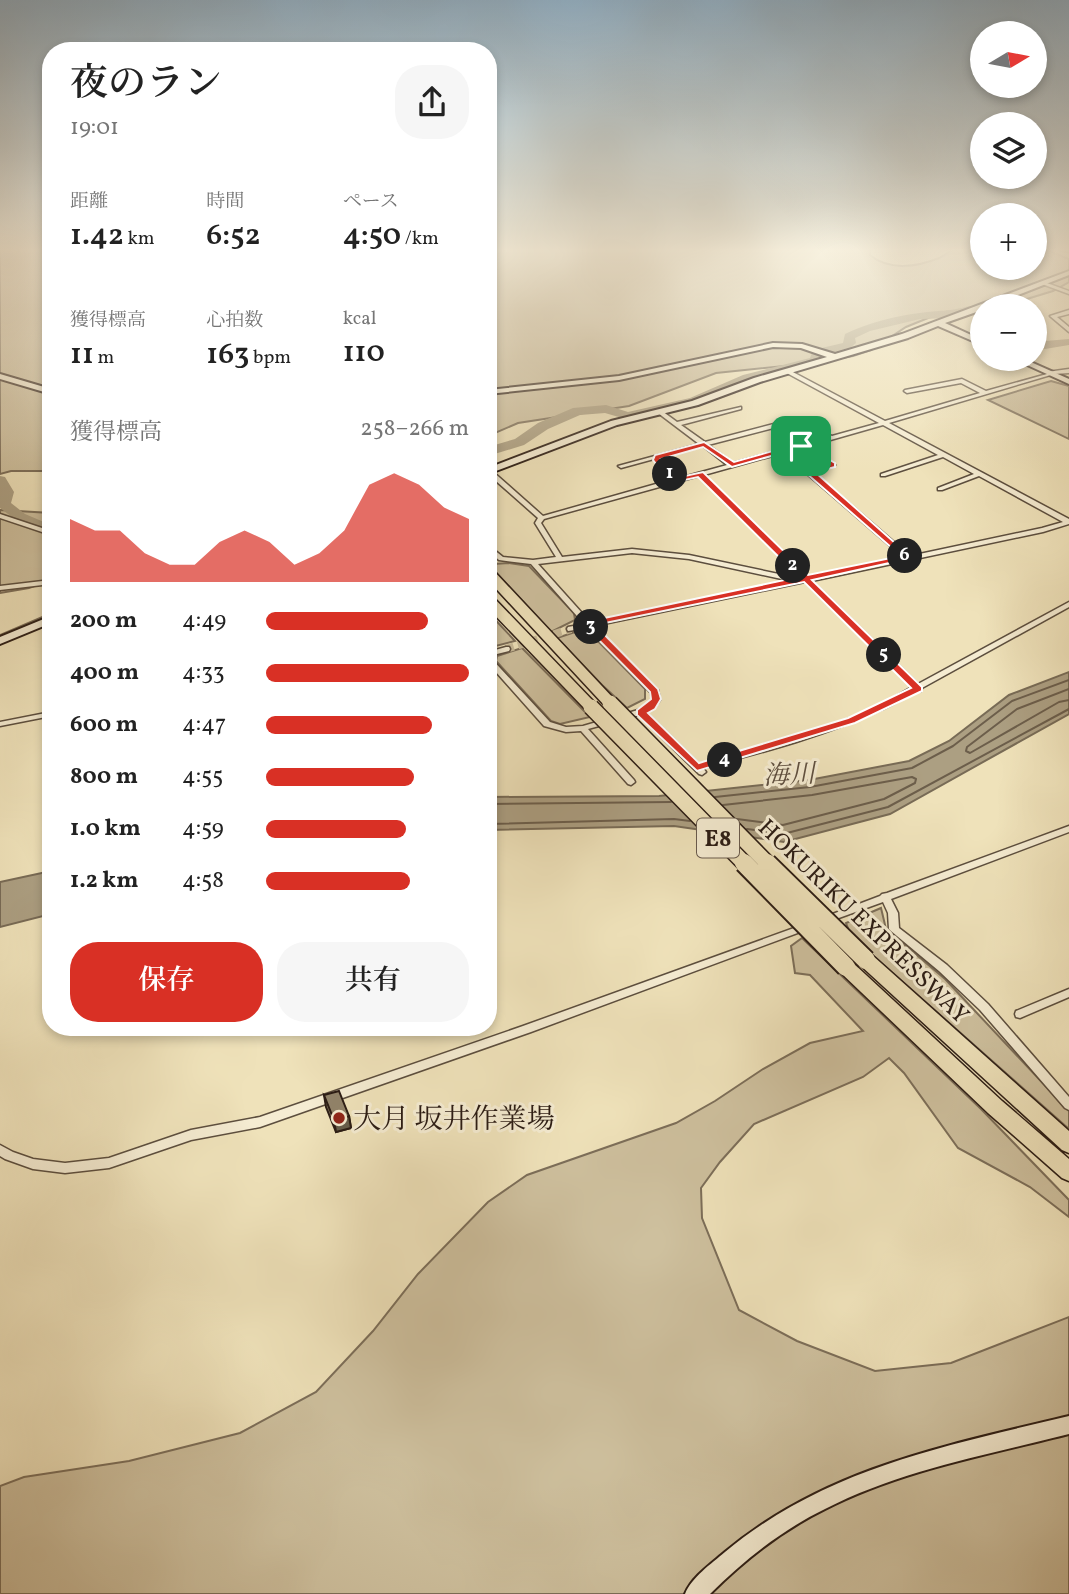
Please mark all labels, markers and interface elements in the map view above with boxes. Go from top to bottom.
north arrow [970,21,1046,98]
map controls [970,21,1047,371]
text: 夜のラン [70,59,222,112]
button: share [395,65,469,139]
text: 19:01 [70,112,119,144]
button: layers [970,112,1047,189]
text: 距離 [70,189,108,215]
text: 時間 [206,189,244,215]
text: ペース [343,189,399,215]
button: + [970,203,1047,280]
text: 1.42 [70,215,124,257]
text: 6:52 [206,215,260,257]
text: 4:50 [343,215,401,257]
text: km [124,226,155,252]
text: /km [401,226,439,252]
button: − [970,294,1047,371]
text: kcal [343,306,376,332]
text: 獲得標高 [70,308,146,334]
text: 心拍数 [206,308,263,334]
text: 110 [343,332,385,374]
text: 11 [70,334,94,376]
text: 163 [206,334,249,376]
text: m [94,345,114,371]
text: bpm [249,345,291,371]
text: 258–266 m [360,413,469,445]
pin [771,416,831,476]
text: 獲得標高 [70,417,162,449]
icon: arrive [782,427,820,465]
pin: 1 [652,456,688,491]
text: 1 [666,460,673,486]
pin: 6 [888,538,922,574]
text: 6 [899,542,910,568]
pin: 2 [776,548,810,584]
text: 2 [788,552,797,578]
text: 200 m [70,605,137,637]
text: 4:49 [182,605,226,637]
pin: 3 [574,610,608,644]
text: 3 [586,613,595,639]
pin: 5 [866,638,902,672]
text: 5 [879,641,888,667]
text: 400 m [70,657,139,689]
text: 4:33 [182,657,225,689]
text: 600 m [70,709,138,741]
text: 4:47 [182,709,226,741]
pin: 4 [708,742,742,778]
text: 4 [719,746,730,772]
water label: 海川 [762,757,819,795]
text: 800 m [70,761,138,793]
text: 4:55 [182,761,223,793]
street label: HOKURIKU EXPRESSWAY [749,812,976,1033]
text: 1.0 km [70,813,141,845]
text: 4:59 [182,813,224,845]
road number: E8 [697,818,739,858]
text: 1.2 km [70,865,139,897]
text: 4:58 [182,865,224,897]
button: 保存 [70,942,263,1022]
button: 共有 [277,942,469,1022]
place label: 大月 坂井作業場 [353,1101,555,1140]
marker: 大月 坂井作業場 [331,1110,347,1126]

